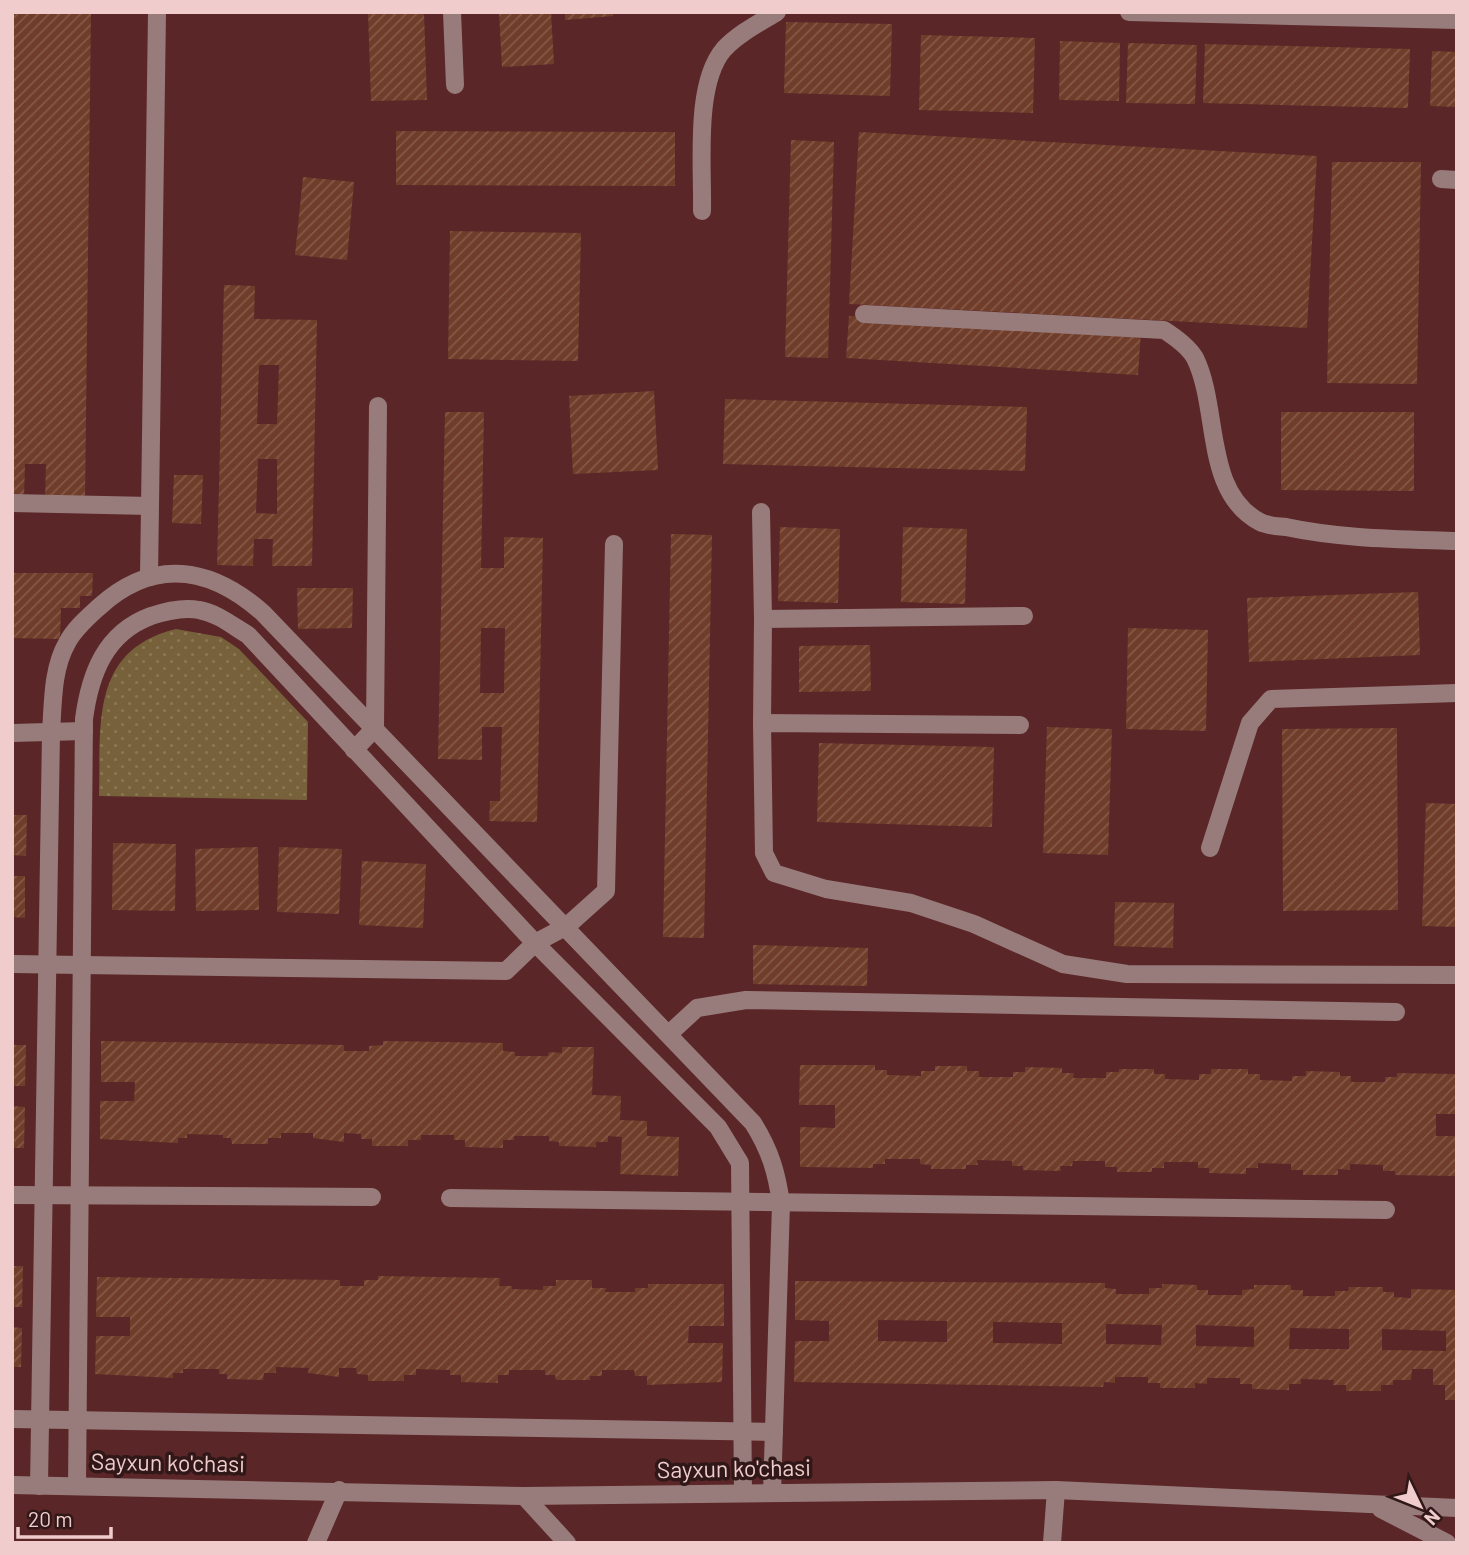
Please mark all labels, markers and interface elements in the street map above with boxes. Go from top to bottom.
street label: Sayxun ko'chasi [91,1447,245,1477]
street label: Sayxun ko'chasi [657,1453,811,1483]
north arrow [1385,1471,1455,1541]
scale bar [18,1496,110,1540]
text: N [1420,1505,1446,1530]
text: 20 m [28,1506,73,1531]

